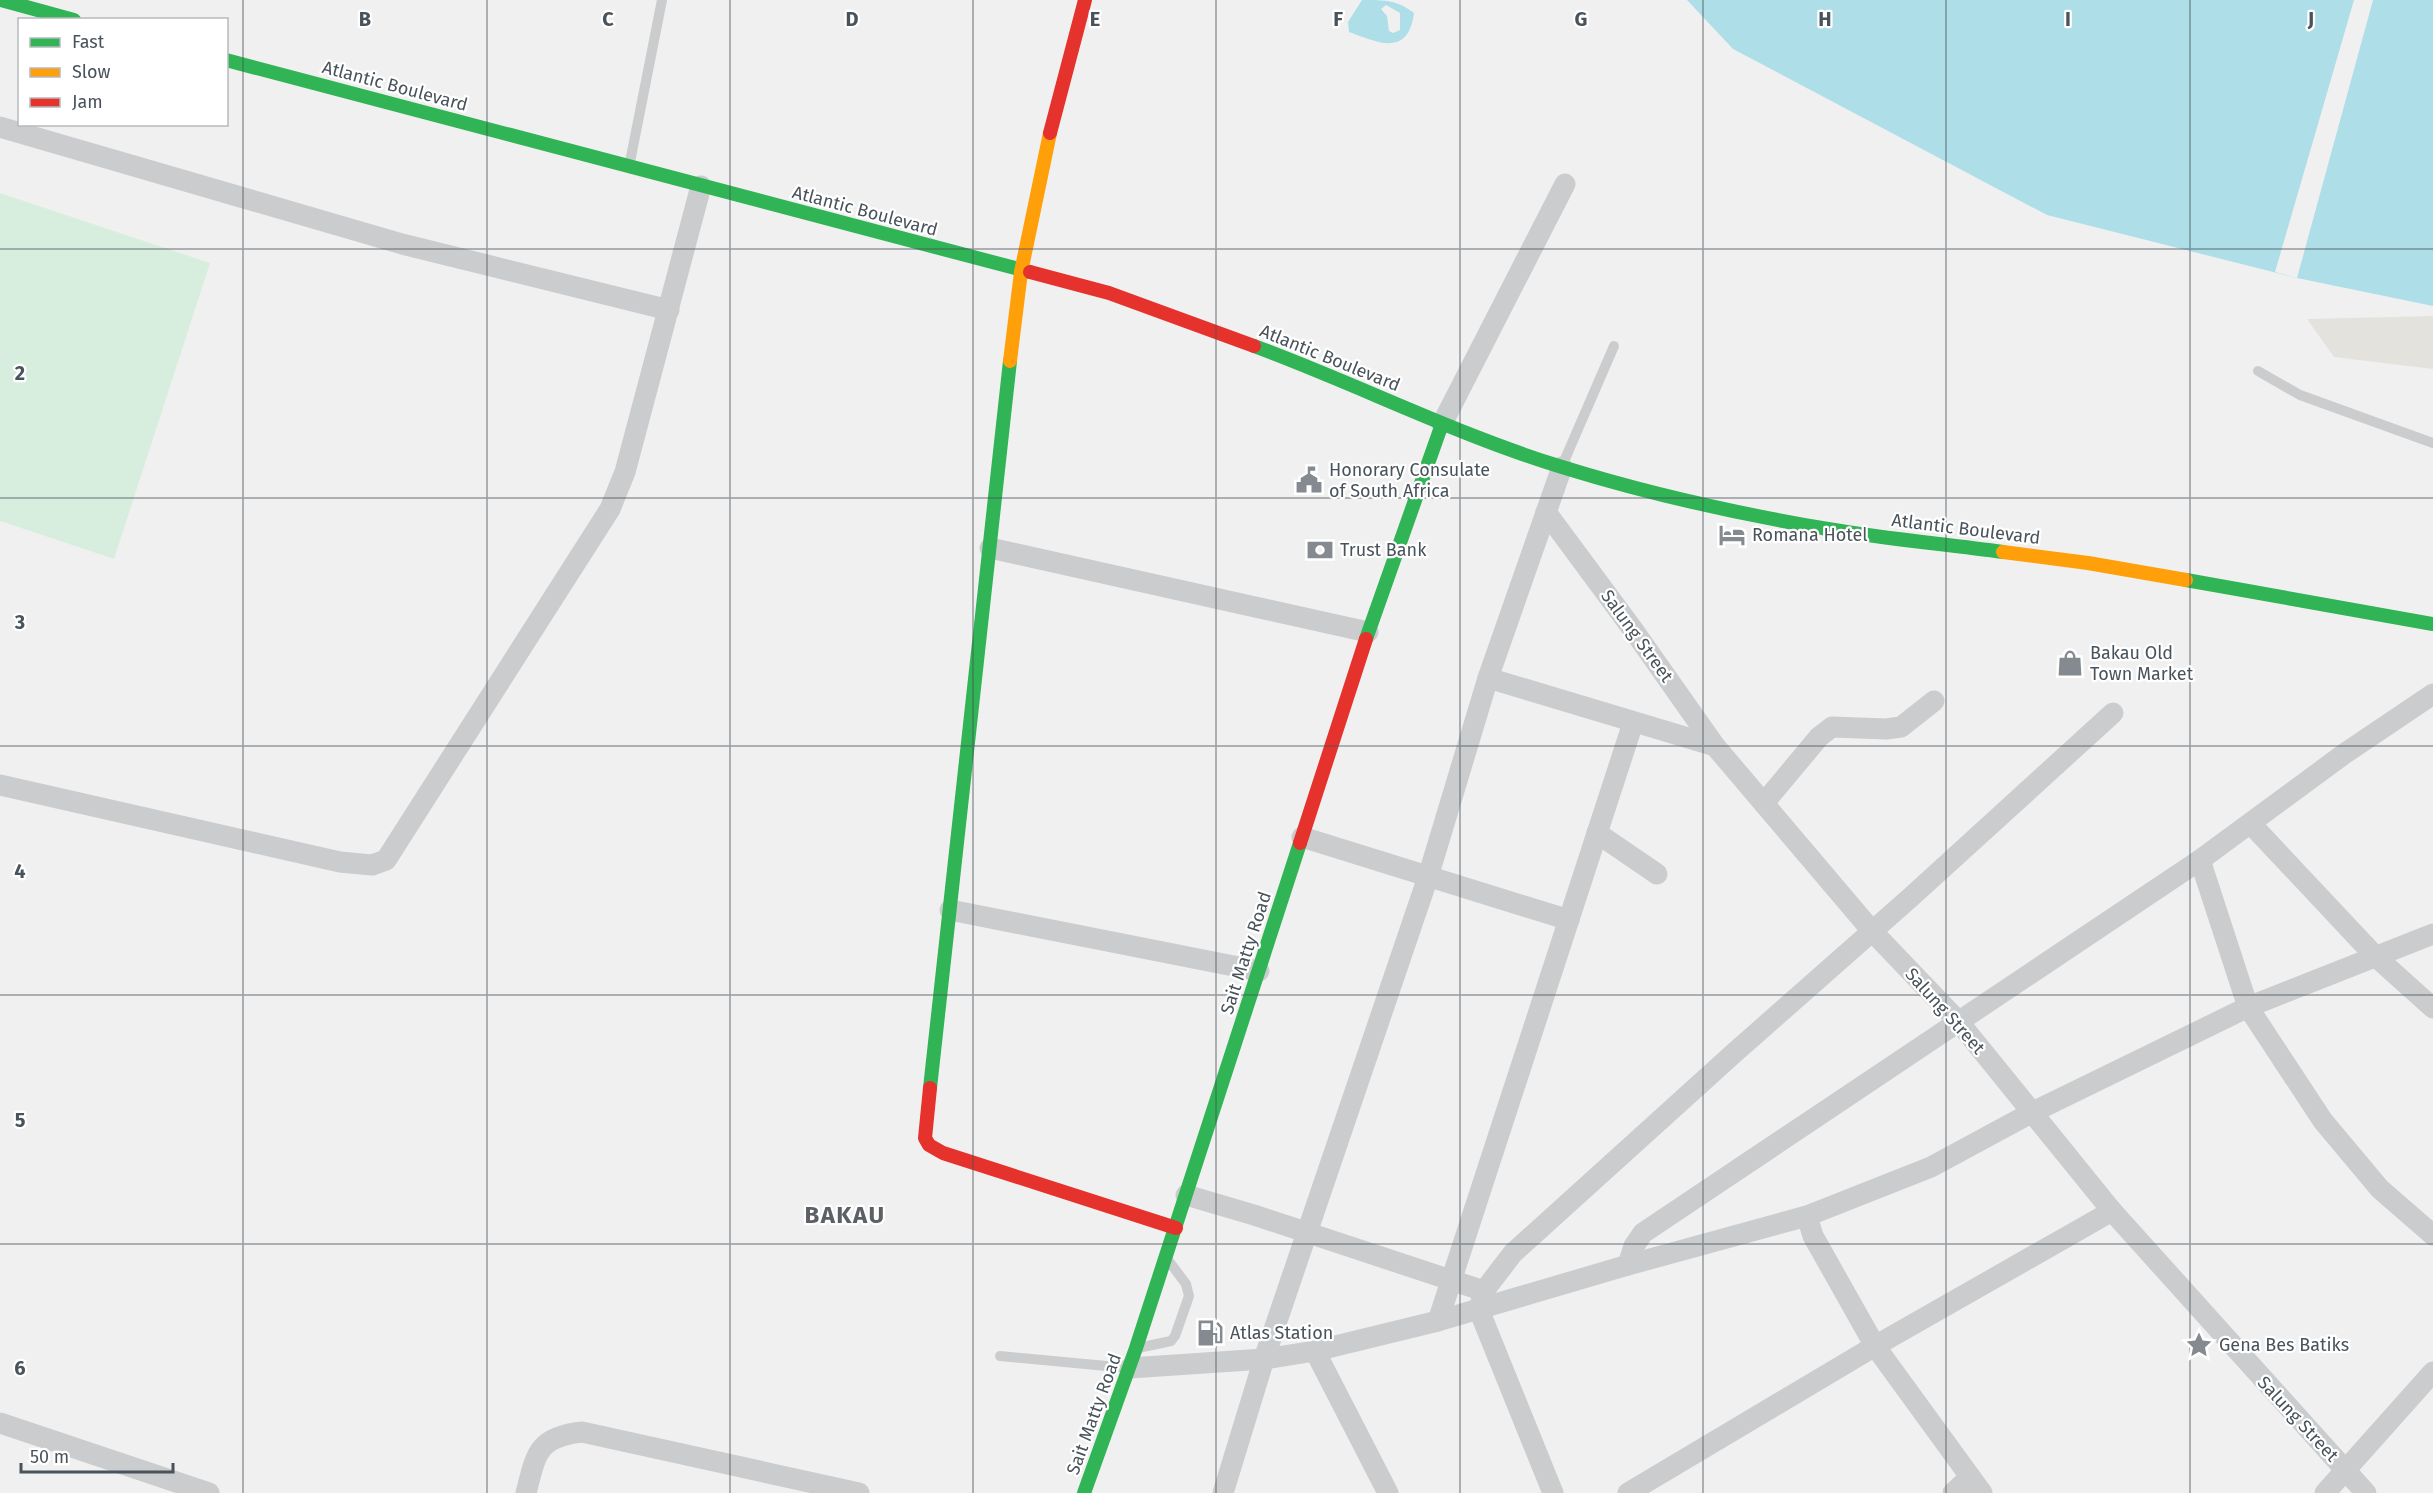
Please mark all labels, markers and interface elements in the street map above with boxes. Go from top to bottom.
text: B [359,7,371,31]
text: C [602,7,614,31]
text: D [845,7,859,31]
text: E [1090,7,1100,31]
text: F [1333,7,1343,31]
text: G [1575,7,1587,31]
text: H [1818,7,1832,31]
text: I [2065,7,2071,31]
text: J [2307,7,2314,31]
legend [18,18,228,126]
text: Fast [72,31,105,53]
street label: Atlantic Boulevard [320,56,470,116]
text: Slow [72,61,111,83]
text: Jam [72,91,103,113]
street label: Atlantic Boulevard [790,181,940,241]
street label: Atlantic Boulevard [1257,320,1403,396]
text: 2 [15,361,25,385]
place label: Honorary Consulate of South Africa [1329,459,1490,502]
public building icon: Honorary Consulate of South Africa [1294,465,1324,495]
street label: Atlantic Boulevard [1890,509,2042,549]
hotel icon: Romana Hotel [1717,520,1747,550]
place label: Romana Hotel [1752,524,1868,546]
bank icon: Trust Bank [1305,535,1335,565]
place label: Trust Bank [1340,539,1427,561]
street label: Salung Street [1596,586,1678,687]
text: 3 [14,610,25,634]
place label: Bakau Old Town Market [2090,642,2194,685]
shop icon: Bakau Old Town Market [2055,648,2085,678]
text: 4 [14,859,26,883]
street label: Sait Matty Road [1216,889,1276,1017]
street label: Salung Street [1900,963,1990,1059]
text: 5 [15,1108,26,1132]
district label: BAKAU [804,1201,886,1229]
fuel station icon: Atlas Station [1195,1318,1225,1348]
place label: Atlas Station [1230,1322,1333,1344]
place icon: Gena Bes Batiks [2184,1330,2214,1360]
place label: Gena Bes Batiks [2219,1334,2349,1356]
street label: Sait Matty Road [1062,1350,1126,1478]
text: 6 [14,1356,26,1380]
street label: Salung Street [2253,1372,2343,1467]
scale bar [21,1436,172,1474]
text: 50 m [30,1446,69,1468]

